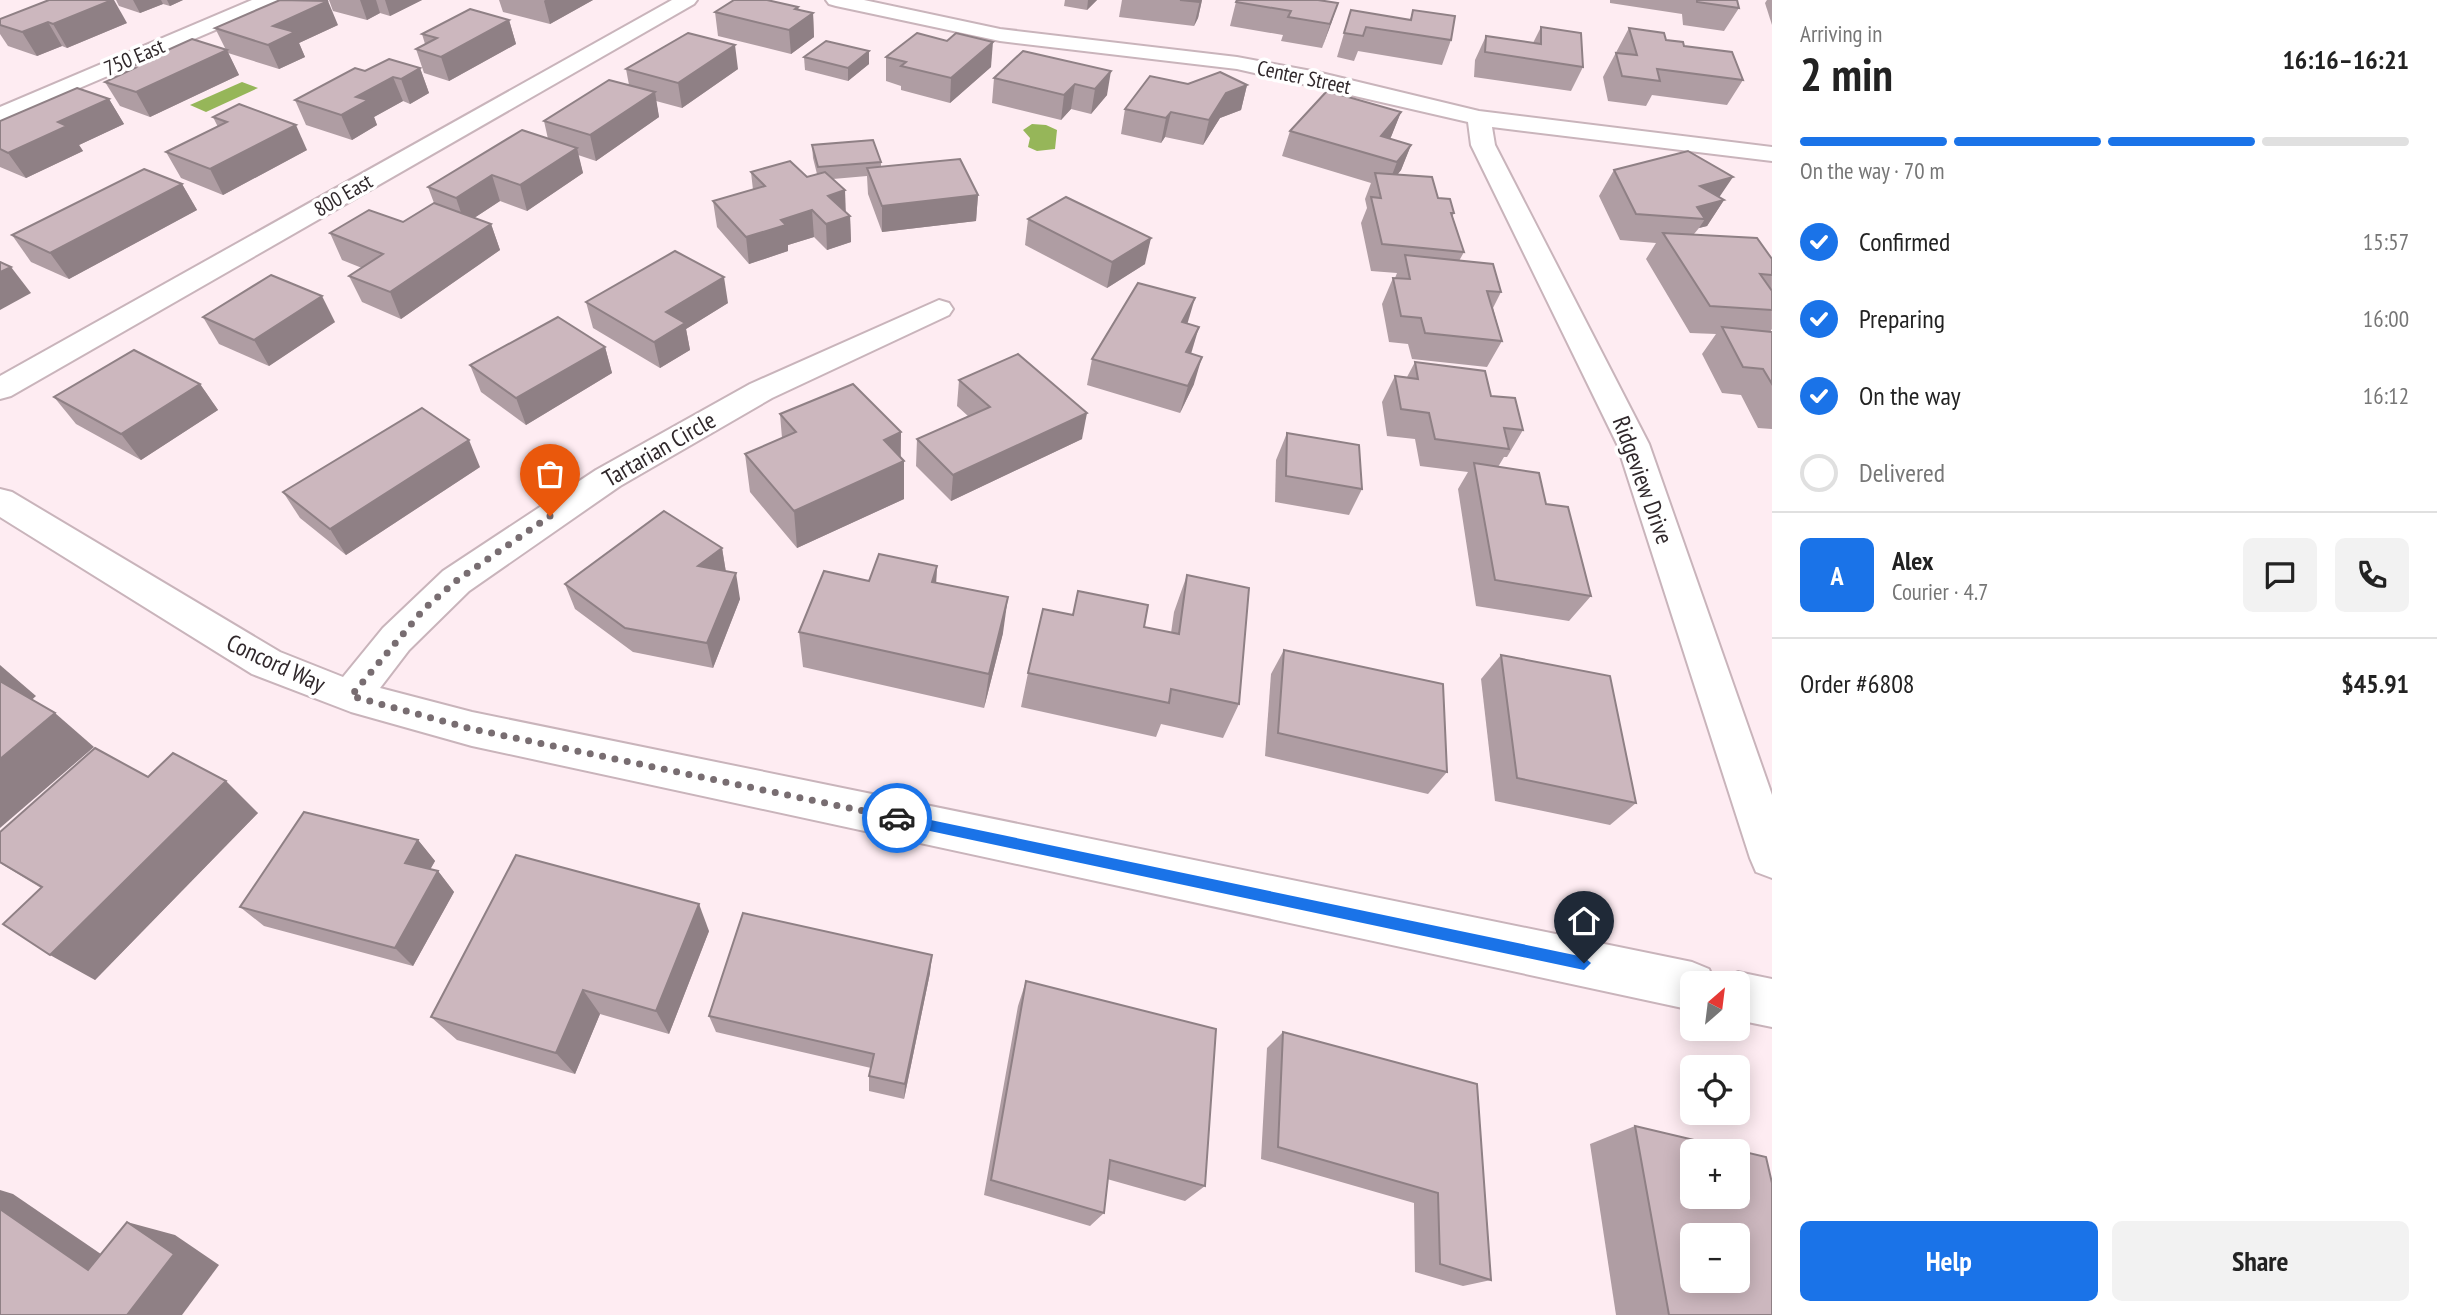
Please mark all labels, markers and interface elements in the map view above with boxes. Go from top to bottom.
text: Arriving in [1800,19,1882,48]
street label: 750 East [100,32,169,82]
text: 16:16–16:21 [2282,43,2409,76]
text: 2 min [1800,44,1893,104]
street label: Center Street [1255,54,1353,100]
text: On the way · 70 m [1800,156,1944,185]
street label: 800 East [309,167,377,222]
icon: check [1800,223,1838,261]
text: Confirmed [1859,225,1950,258]
text: 15:57 [2363,227,2409,256]
icon: check [1800,300,1838,338]
text: Preparing [1859,302,1945,335]
text: 16:00 [2363,304,2409,333]
icon: check [1800,377,1838,415]
text: On the way [1859,379,1961,412]
text: 16:12 [2363,381,2409,410]
street label: Tartarian Circle [597,404,721,494]
street label: Ridgeview Drive [1606,412,1680,548]
pin [520,444,580,516]
icon: bag [531,455,569,493]
text: Delivered [1859,456,1945,489]
button: chat [2243,538,2317,612]
button: phone [2335,538,2409,612]
text: Alex [1892,544,1933,577]
text: A [1830,559,1844,592]
text: Courier · 4.7 [1892,577,1988,606]
street label: Concord Way [222,627,330,699]
text: Order #6808 [1800,667,1915,700]
text: $45.91 [2341,667,2409,700]
courier [862,783,932,853]
icon: car [878,799,916,837]
pin [1554,891,1614,963]
icon: home [1565,902,1603,940]
north arrow [1680,971,1750,1041]
map controls [1680,971,1750,1293]
button: locate [1680,1055,1750,1125]
button: + [1680,1139,1750,1209]
button: Help [1800,1221,2098,1301]
button: Share [2112,1221,2409,1301]
button: − [1680,1223,1750,1293]

